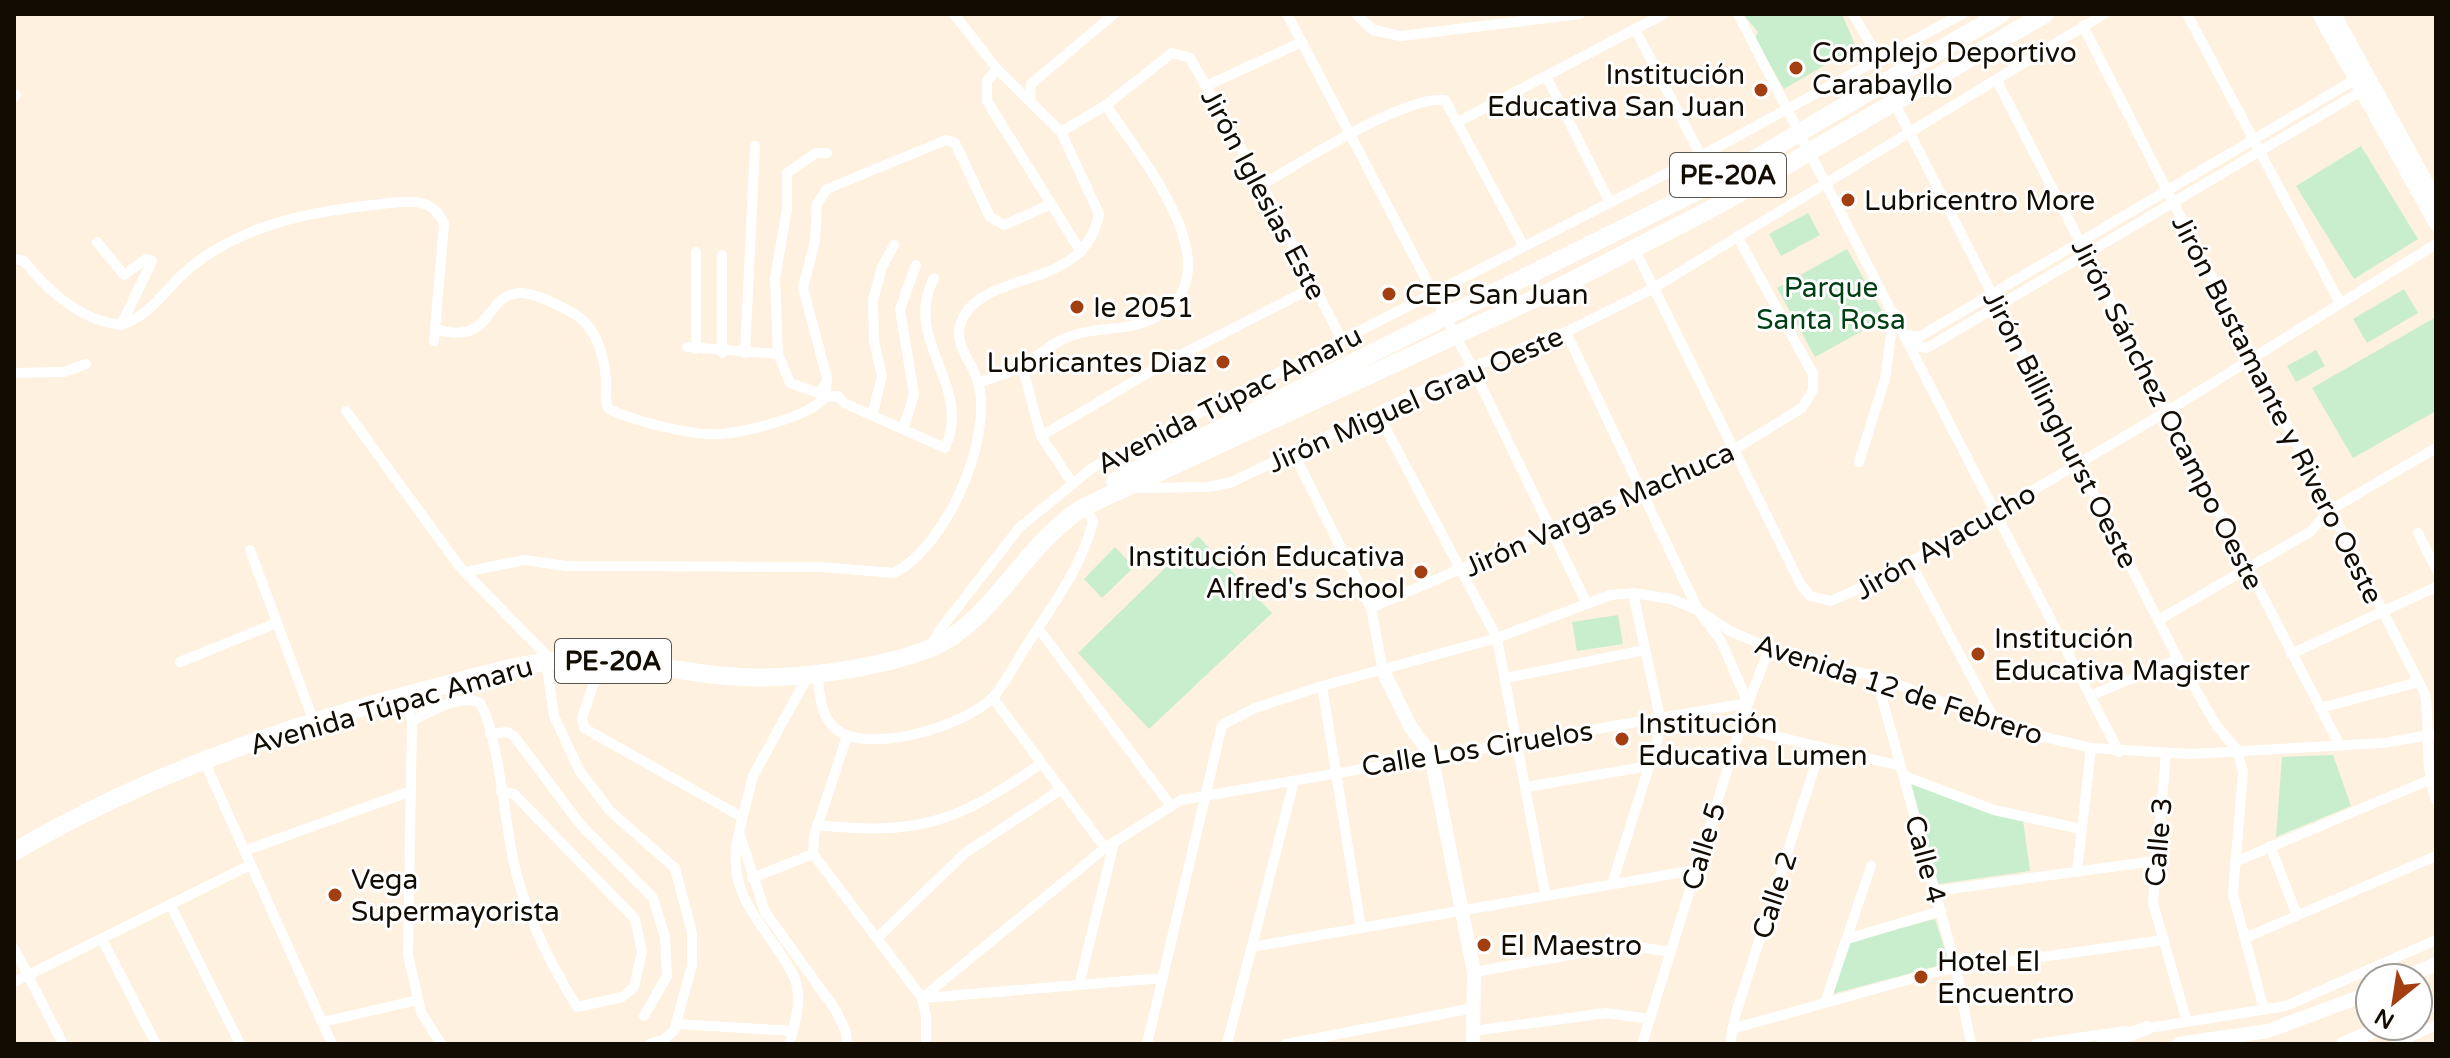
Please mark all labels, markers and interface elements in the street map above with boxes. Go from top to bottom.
place label: Complejo Deportivo Carabayllo [1812,36,2077,102]
place label: Institución Educativa San Juan [1487,58,1745,124]
marker: Complejo Deportivo Carabayllo [1787,59,1805,77]
marker: Institución Educativa San Juan [1752,81,1770,99]
street label: Jirón Iglesias Este [1193,83,1333,306]
road number: PE-20A [1670,153,1786,197]
place label: Lubricentro More [1864,184,2095,218]
marker: Lubricentro More [1839,191,1857,209]
street label: Jirón Bustamante y Rivero Oeste [2164,209,2390,609]
street label: Jirón Sánchez Ocampo Oeste [2064,233,2271,595]
park label: Parque Santa Rosa [1756,271,1906,337]
place label: CEP San Juan [1405,278,1589,312]
marker: CEP San Juan [1380,285,1398,303]
street label: Jirón Billinghurst Oeste [1975,285,2145,574]
place label: Ie 2051 [1093,291,1194,325]
marker: Ie 2051 [1068,298,1086,316]
street label: Avenida Túpac Amaru [1091,318,1368,482]
street label: Jirón Miguel Grau Oeste [1262,319,1568,480]
place label: Lubricantes Diaz [987,346,1207,380]
marker: Lubricantes Diaz [1214,353,1232,371]
street label: Jirón Vargas Machuca [1459,435,1740,585]
street label: Jirón Ayacucho [1849,476,2042,607]
place label: Institución Educativa Alfred's School [1128,540,1405,606]
marker: Institución Educativa Alfred's School [1412,563,1430,581]
place label: Institución Educativa Magister [1994,622,2250,688]
street label: Avenida 12 de Febrero [1750,627,2047,753]
road number: PE-20A [555,639,671,683]
marker: Institución Educativa Magister [1969,645,1987,663]
street label: Avenida Túpac Amaru [246,649,537,763]
place label: Institución Educativa Lumen [1638,707,1868,773]
street label: Calle Los Ciruelos [1359,714,1595,784]
marker: Institución Educativa Lumen [1613,730,1631,748]
street label: Calle 3 [2138,796,2180,888]
street label: Calle 5 [1675,798,1733,894]
street label: Calle 4 [1897,811,1953,907]
street label: Calle 2 [1745,847,1805,943]
place label: Vega Supermayorista [351,863,560,929]
marker: Vega Supermayorista [326,886,344,904]
place label: El Maestro [1500,929,1642,963]
marker: El Maestro [1475,936,1493,954]
place label: Hotel El Encuentro [1937,945,2074,1011]
north arrow [2354,962,2434,1042]
marker: Hotel El Encuentro [1912,968,1930,986]
text: N [2370,1003,2399,1034]

